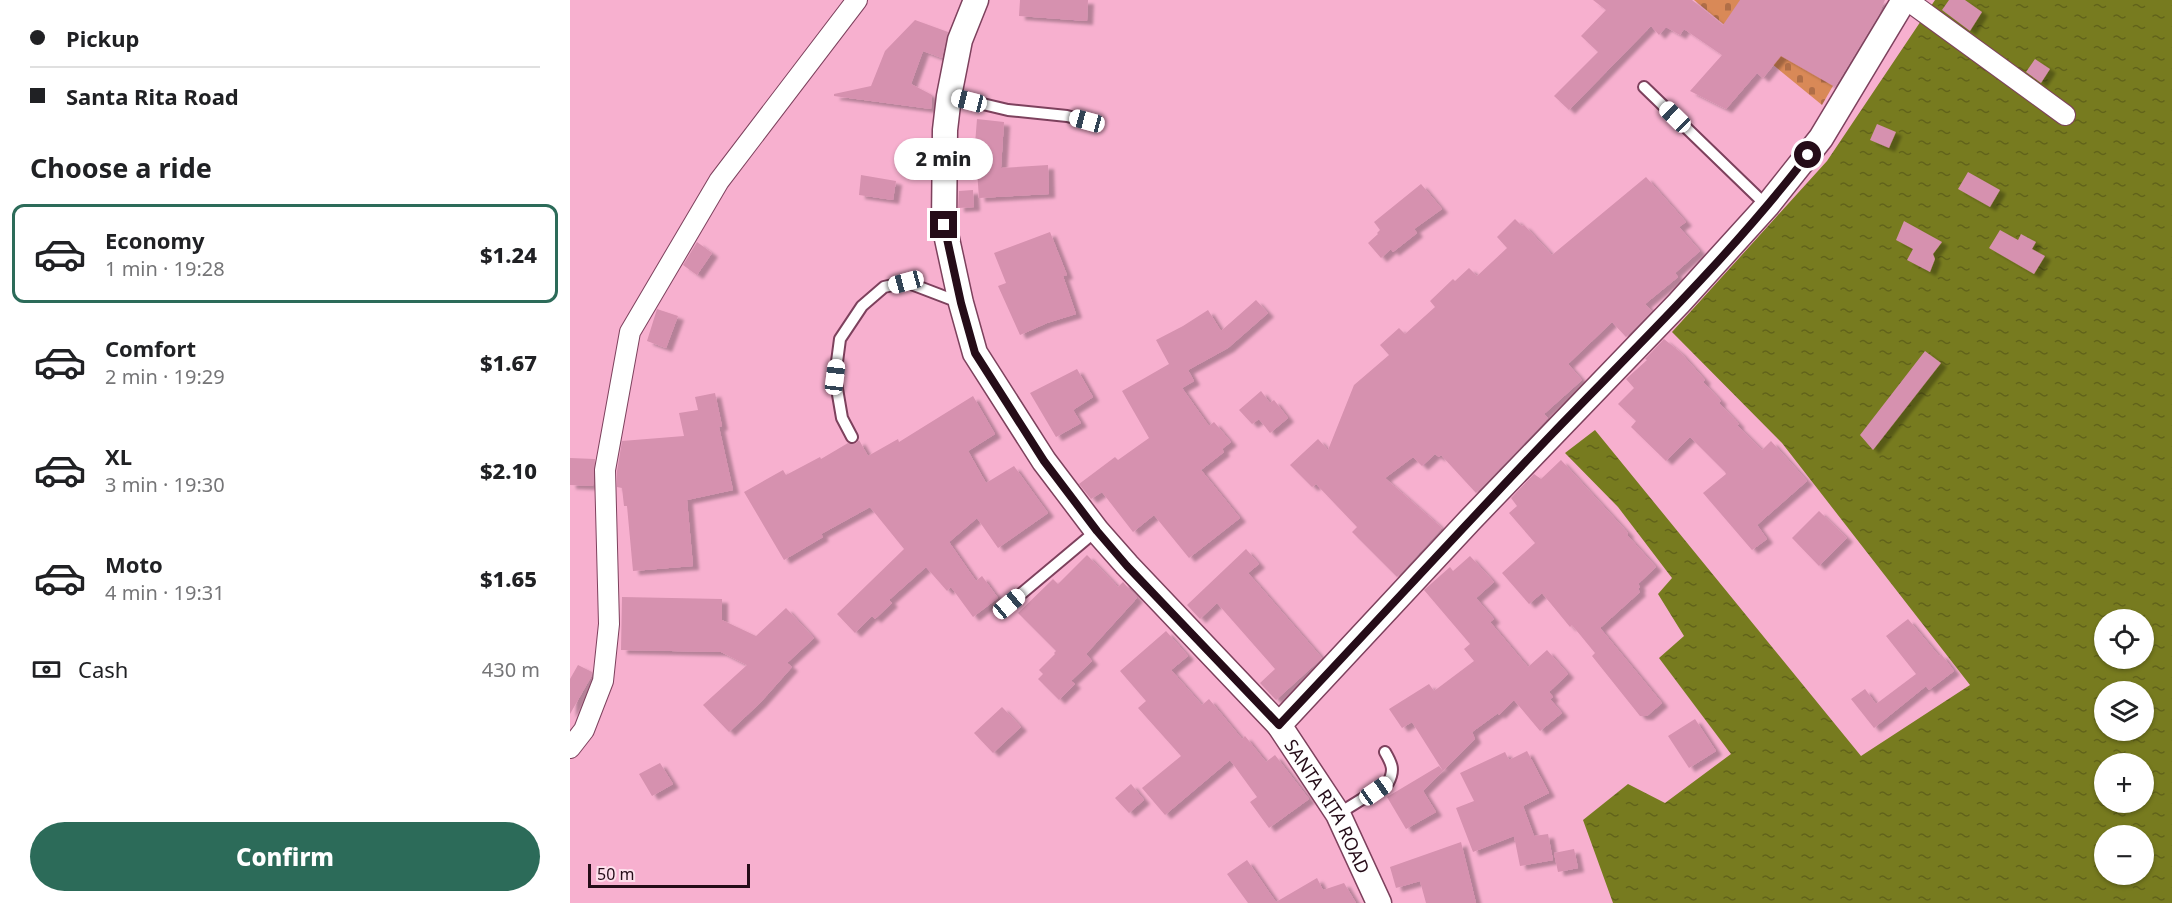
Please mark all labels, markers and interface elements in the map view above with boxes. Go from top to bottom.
text: Pickup [66,23,139,53]
text: Santa Rita Road [66,81,239,111]
car [949,88,989,114]
car [1656,98,1694,136]
car [1067,108,1107,134]
callout: 2 min [894,138,994,180]
route start [1794,141,1821,168]
text: 2 min [916,145,971,172]
text: Choose a ride [30,149,212,186]
route end [930,211,957,238]
text: Economy [105,225,204,255]
icon: car [33,227,87,281]
text: $1.24 [480,239,537,269]
text: 1 min · 19:28 [105,255,225,282]
car [886,269,926,295]
text: Comfort [105,333,196,363]
icon: car [33,335,87,389]
text: $1.67 [480,347,537,377]
car [824,358,846,396]
text: 2 min · 19:29 [105,363,225,390]
text: XL [105,441,132,471]
icon: car [33,443,87,497]
text: $2.10 [480,455,537,485]
text: 3 min · 19:30 [105,471,225,498]
text: Moto [105,549,163,579]
icon: car [33,551,87,605]
text: $1.65 [480,563,537,593]
text: 4 min · 19:31 [105,579,225,606]
car [989,586,1029,622]
map controls [2094,609,2154,885]
button: locate [2094,609,2154,669]
icon: cash [30,653,63,686]
text: Cash [78,654,128,684]
text: 430 m [482,656,540,683]
button: layers [2094,681,2154,741]
street label: SANTA RITA ROAD [1279,734,1376,877]
button: + [2094,753,2154,813]
car [1356,773,1396,809]
button: Confirm [30,822,540,891]
button: − [2094,825,2154,885]
scale bar [588,861,750,888]
text: 50 m [597,863,634,885]

